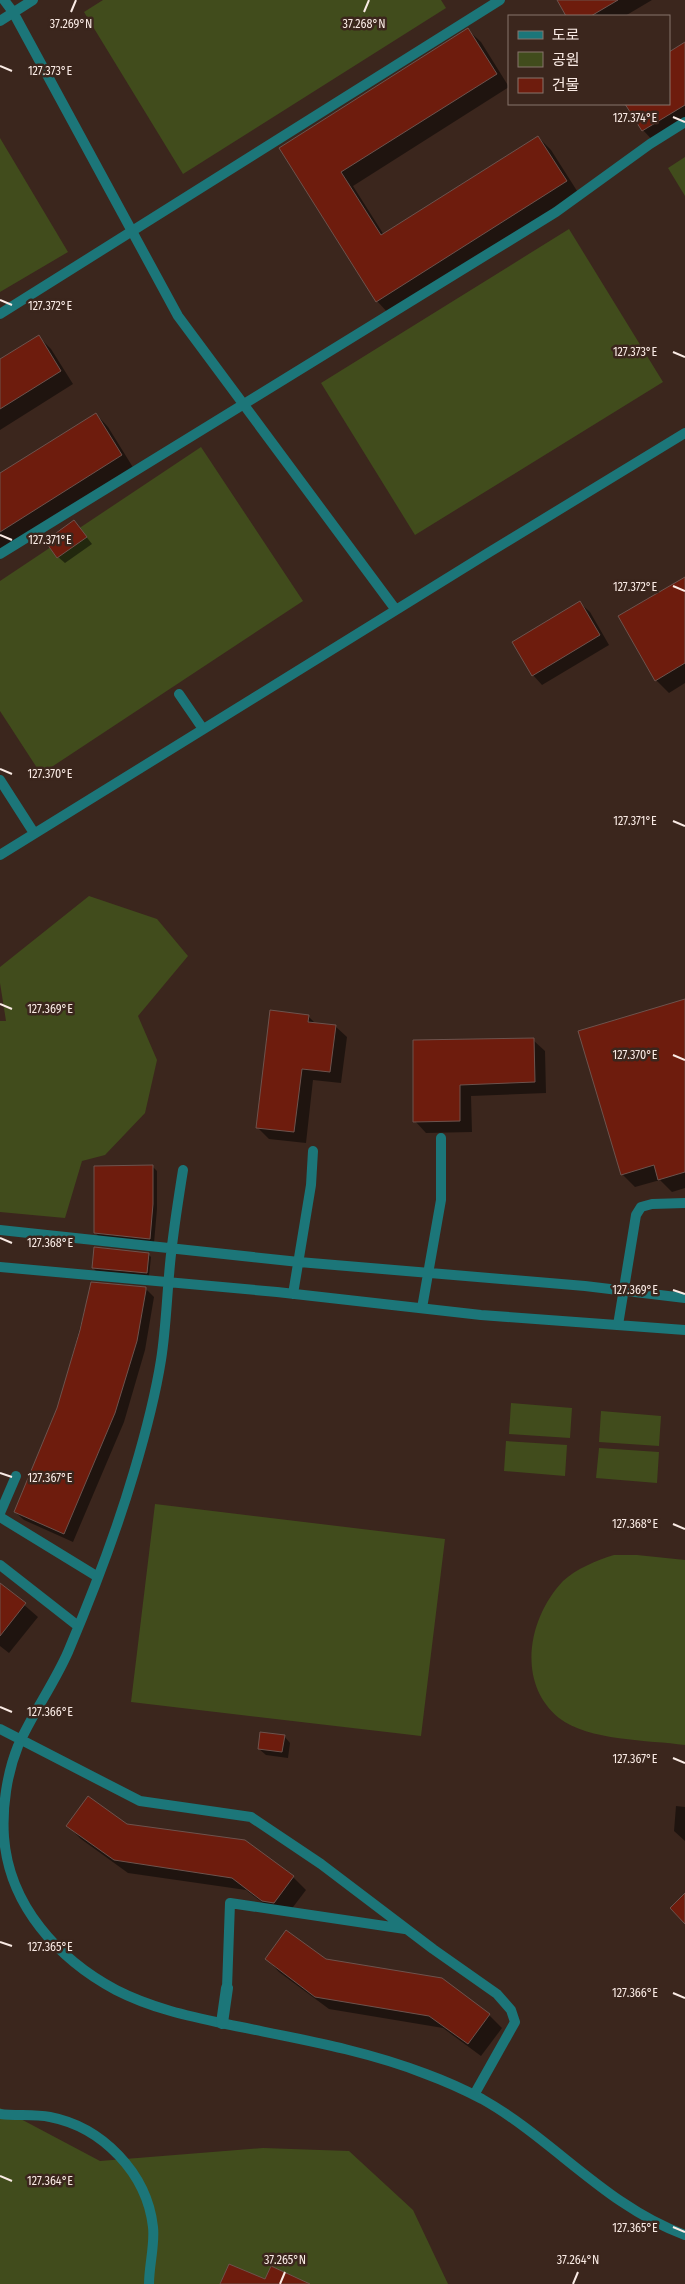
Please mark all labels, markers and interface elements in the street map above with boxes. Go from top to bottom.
legend [508,15,670,105]
text: 37.269°N [50,17,92,31]
text: 37.268°N [343,17,385,31]
text: 도로 [552,26,580,44]
text: 공원 [552,51,580,69]
text: 127.373°E [28,64,72,78]
text: 건물 [552,76,580,94]
text: 127.374°E [613,111,658,125]
text: 127.372°E [28,299,72,313]
text: 127.373°E [613,345,657,359]
text: 127.371°E [28,533,72,547]
text: 127.372°E [613,580,657,594]
text: 127.370°E [28,767,73,781]
text: 127.371°E [613,814,657,828]
text: 127.369°E [27,1002,73,1016]
text: 127.370°E [613,1048,658,1062]
text: 127.368°E [27,1236,73,1250]
text: 127.369°E [612,1283,658,1297]
text: 127.367°E [28,1471,73,1485]
text: 127.368°E [612,1517,658,1531]
text: 127.366°E [27,1705,73,1719]
text: 127.367°E [613,1752,658,1766]
text: 127.365°E [27,1940,73,1954]
text: 127.366°E [612,1986,658,2000]
text: 127.364°E [27,2174,73,2188]
text: 127.365°E [612,2221,658,2235]
text: 37.265°N [264,2253,306,2267]
text: 37.264°N [557,2253,599,2267]

